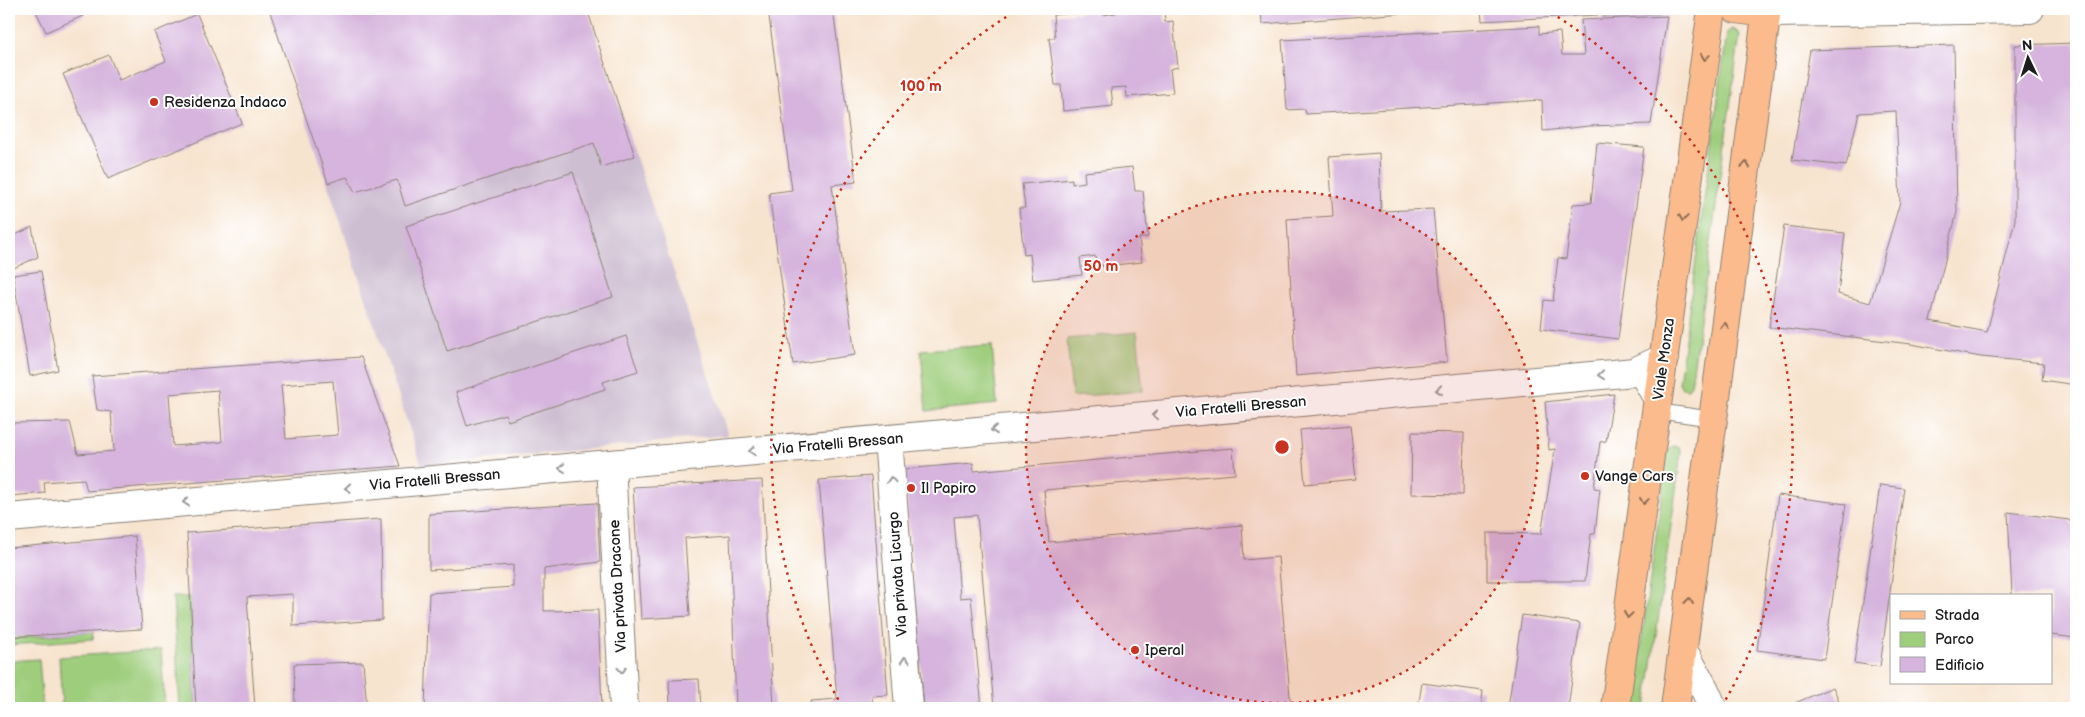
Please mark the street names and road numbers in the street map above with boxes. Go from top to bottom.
street label: Viale Monza [1649,317,1679,401]
street label: Via Fratelli Bressan [1175,392,1307,422]
street label: Via Fratelli Bressan [772,429,904,459]
street label: Via Fratelli Bressan [369,465,501,495]
street label: Via privata Licurgo [884,511,912,637]
street label: Via privata Dracone [605,519,631,653]

